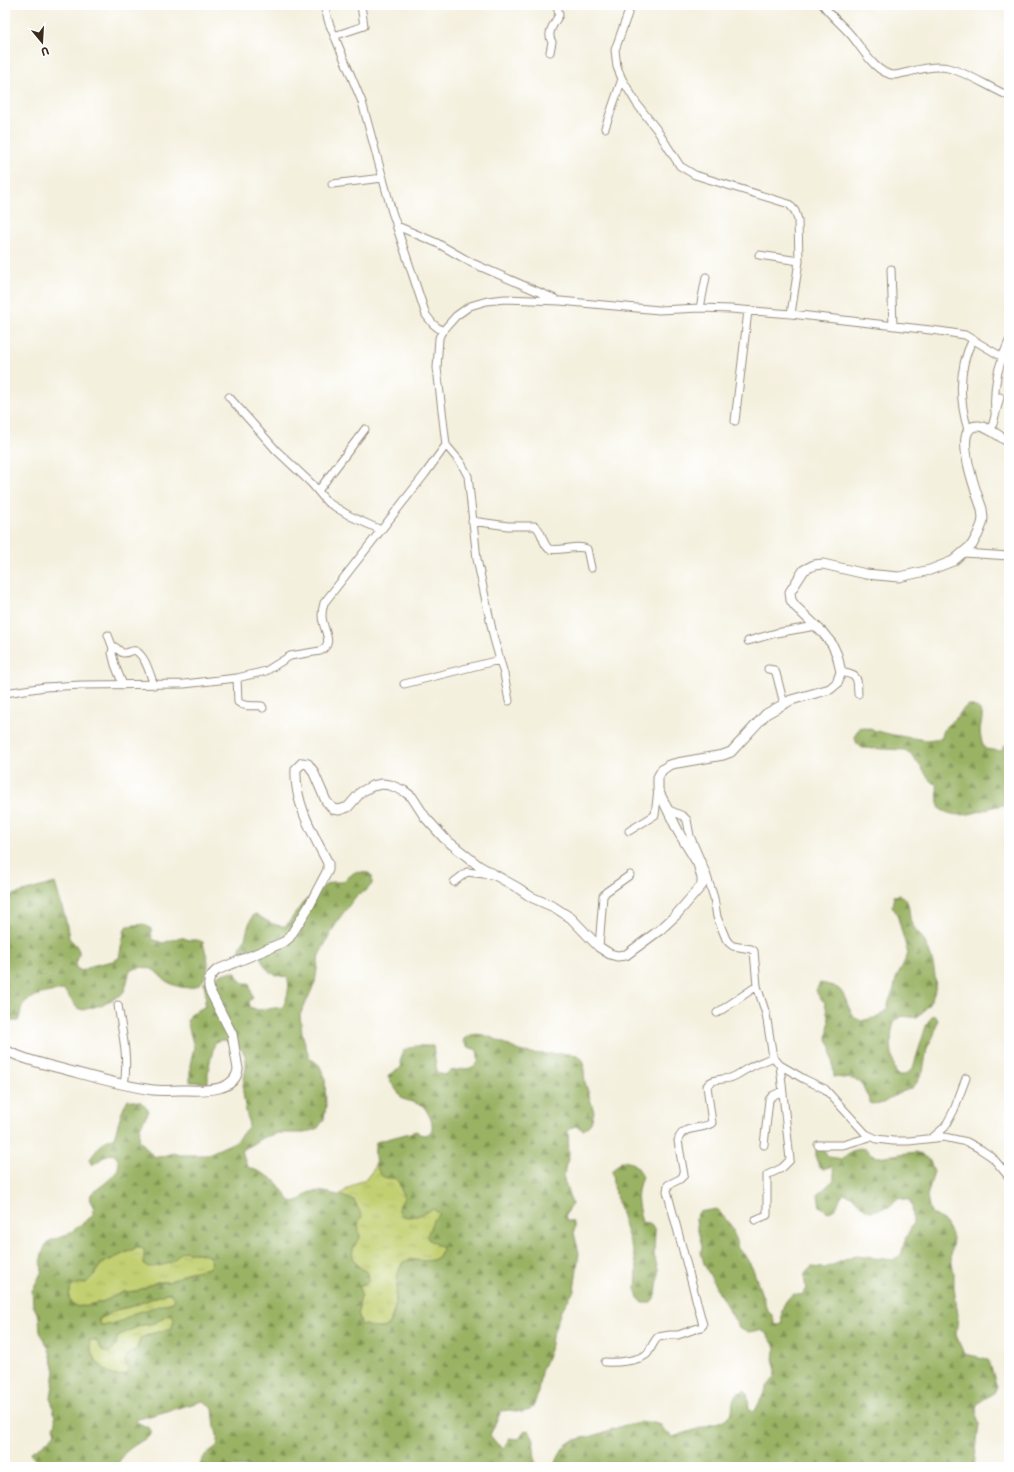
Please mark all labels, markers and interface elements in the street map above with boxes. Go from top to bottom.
north arrow [22,22,62,62]
text: U [39,43,51,59]

